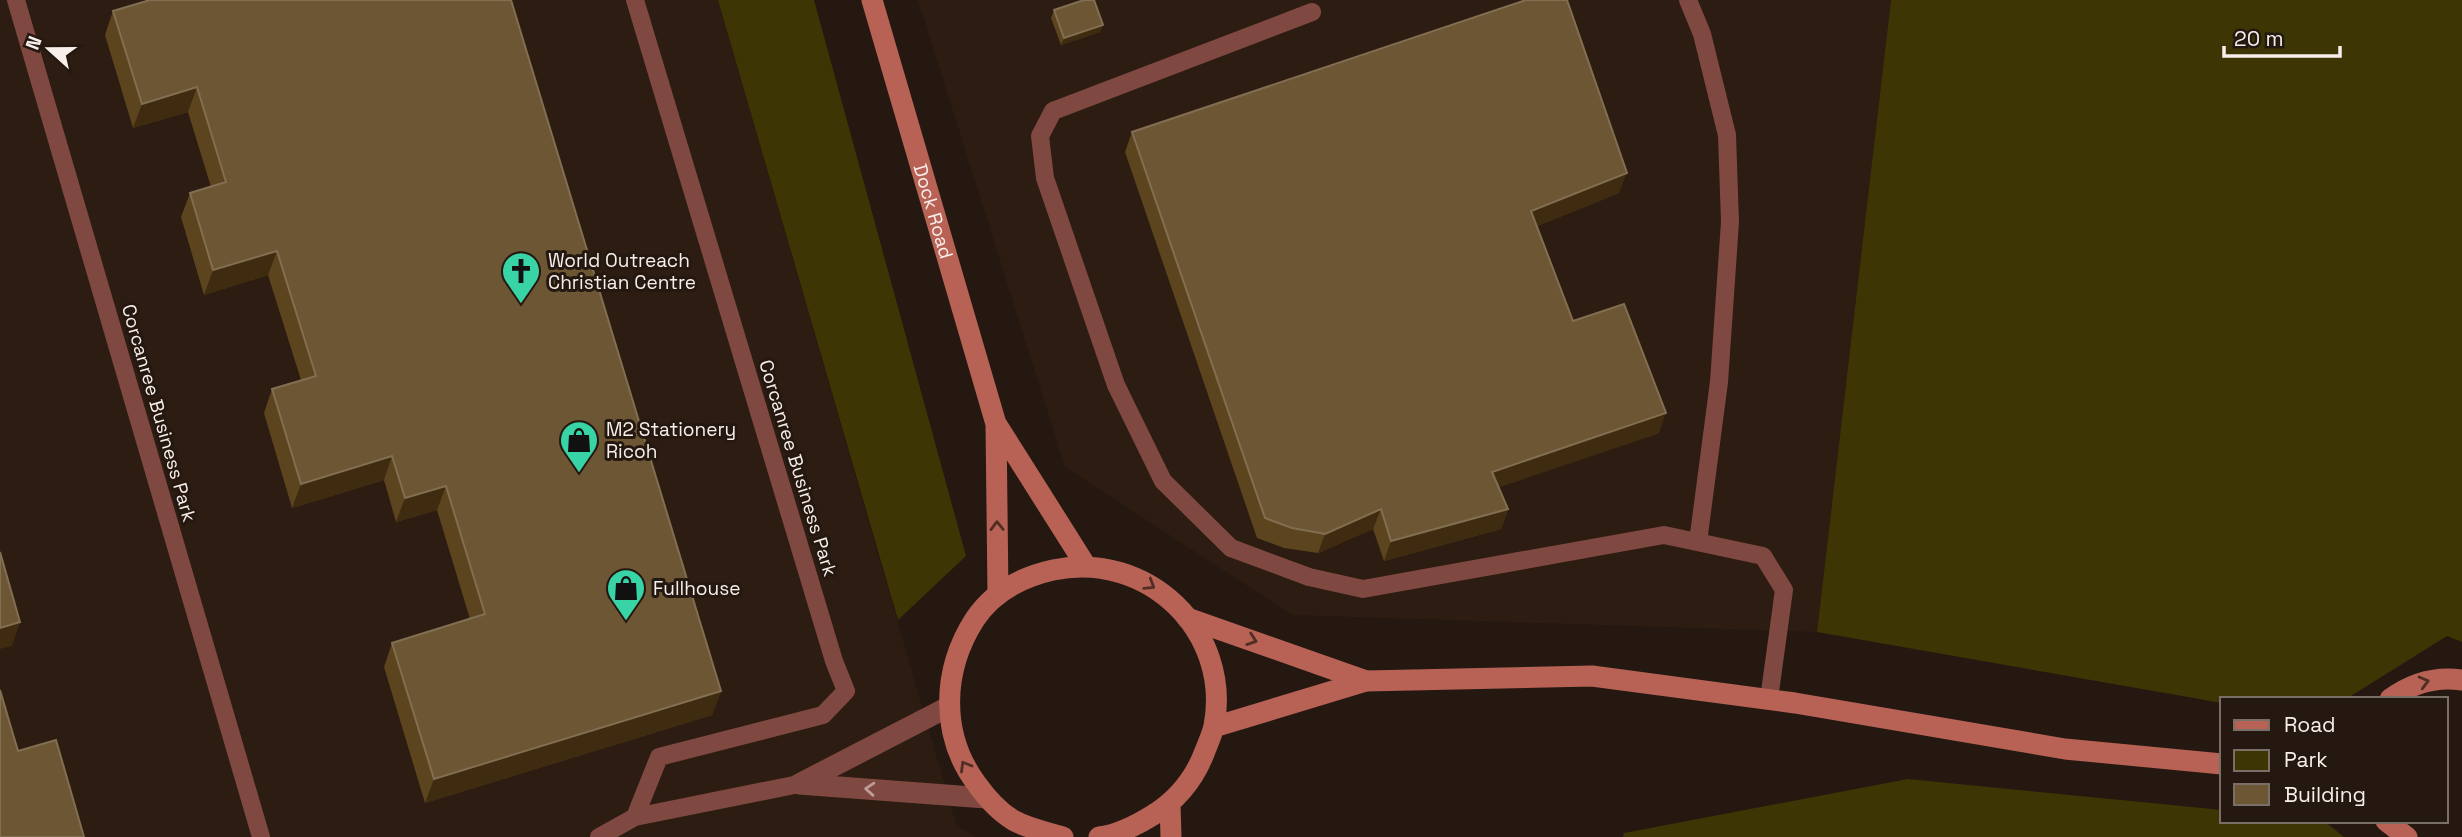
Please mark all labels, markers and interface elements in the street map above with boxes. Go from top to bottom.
north arrow [14,14,84,84]
scale bar [2224,14,2340,58]
text: 20 m [2234,25,2284,52]
text: N [20,33,48,54]
street label: Dock Road [908,161,959,261]
place label: World Outreach Christian Centre [548,248,696,295]
church icon: World Outreach Christian Centre [500,250,542,305]
street label: Corcanree Business Park [116,301,202,525]
street label: Corcanree Business Park [753,357,843,579]
place label: M2 Stationery Ricoh [606,417,736,464]
shop icon: M2 Stationery Ricoh [558,419,600,474]
one-way arrow [989,520,1005,531]
shop icon: Fullhouse [605,567,647,622]
place label: Fullhouse [653,576,740,601]
one-way arrow [1143,577,1156,590]
one-way arrow [1245,632,1257,646]
one-way arrow [2418,676,2430,690]
legend [2220,697,2448,823]
text: Road [2284,711,2336,738]
text: Park [2284,746,2328,773]
one-way arrow [960,760,973,773]
text: Building [2284,781,2366,808]
one-way arrow [864,782,875,797]

